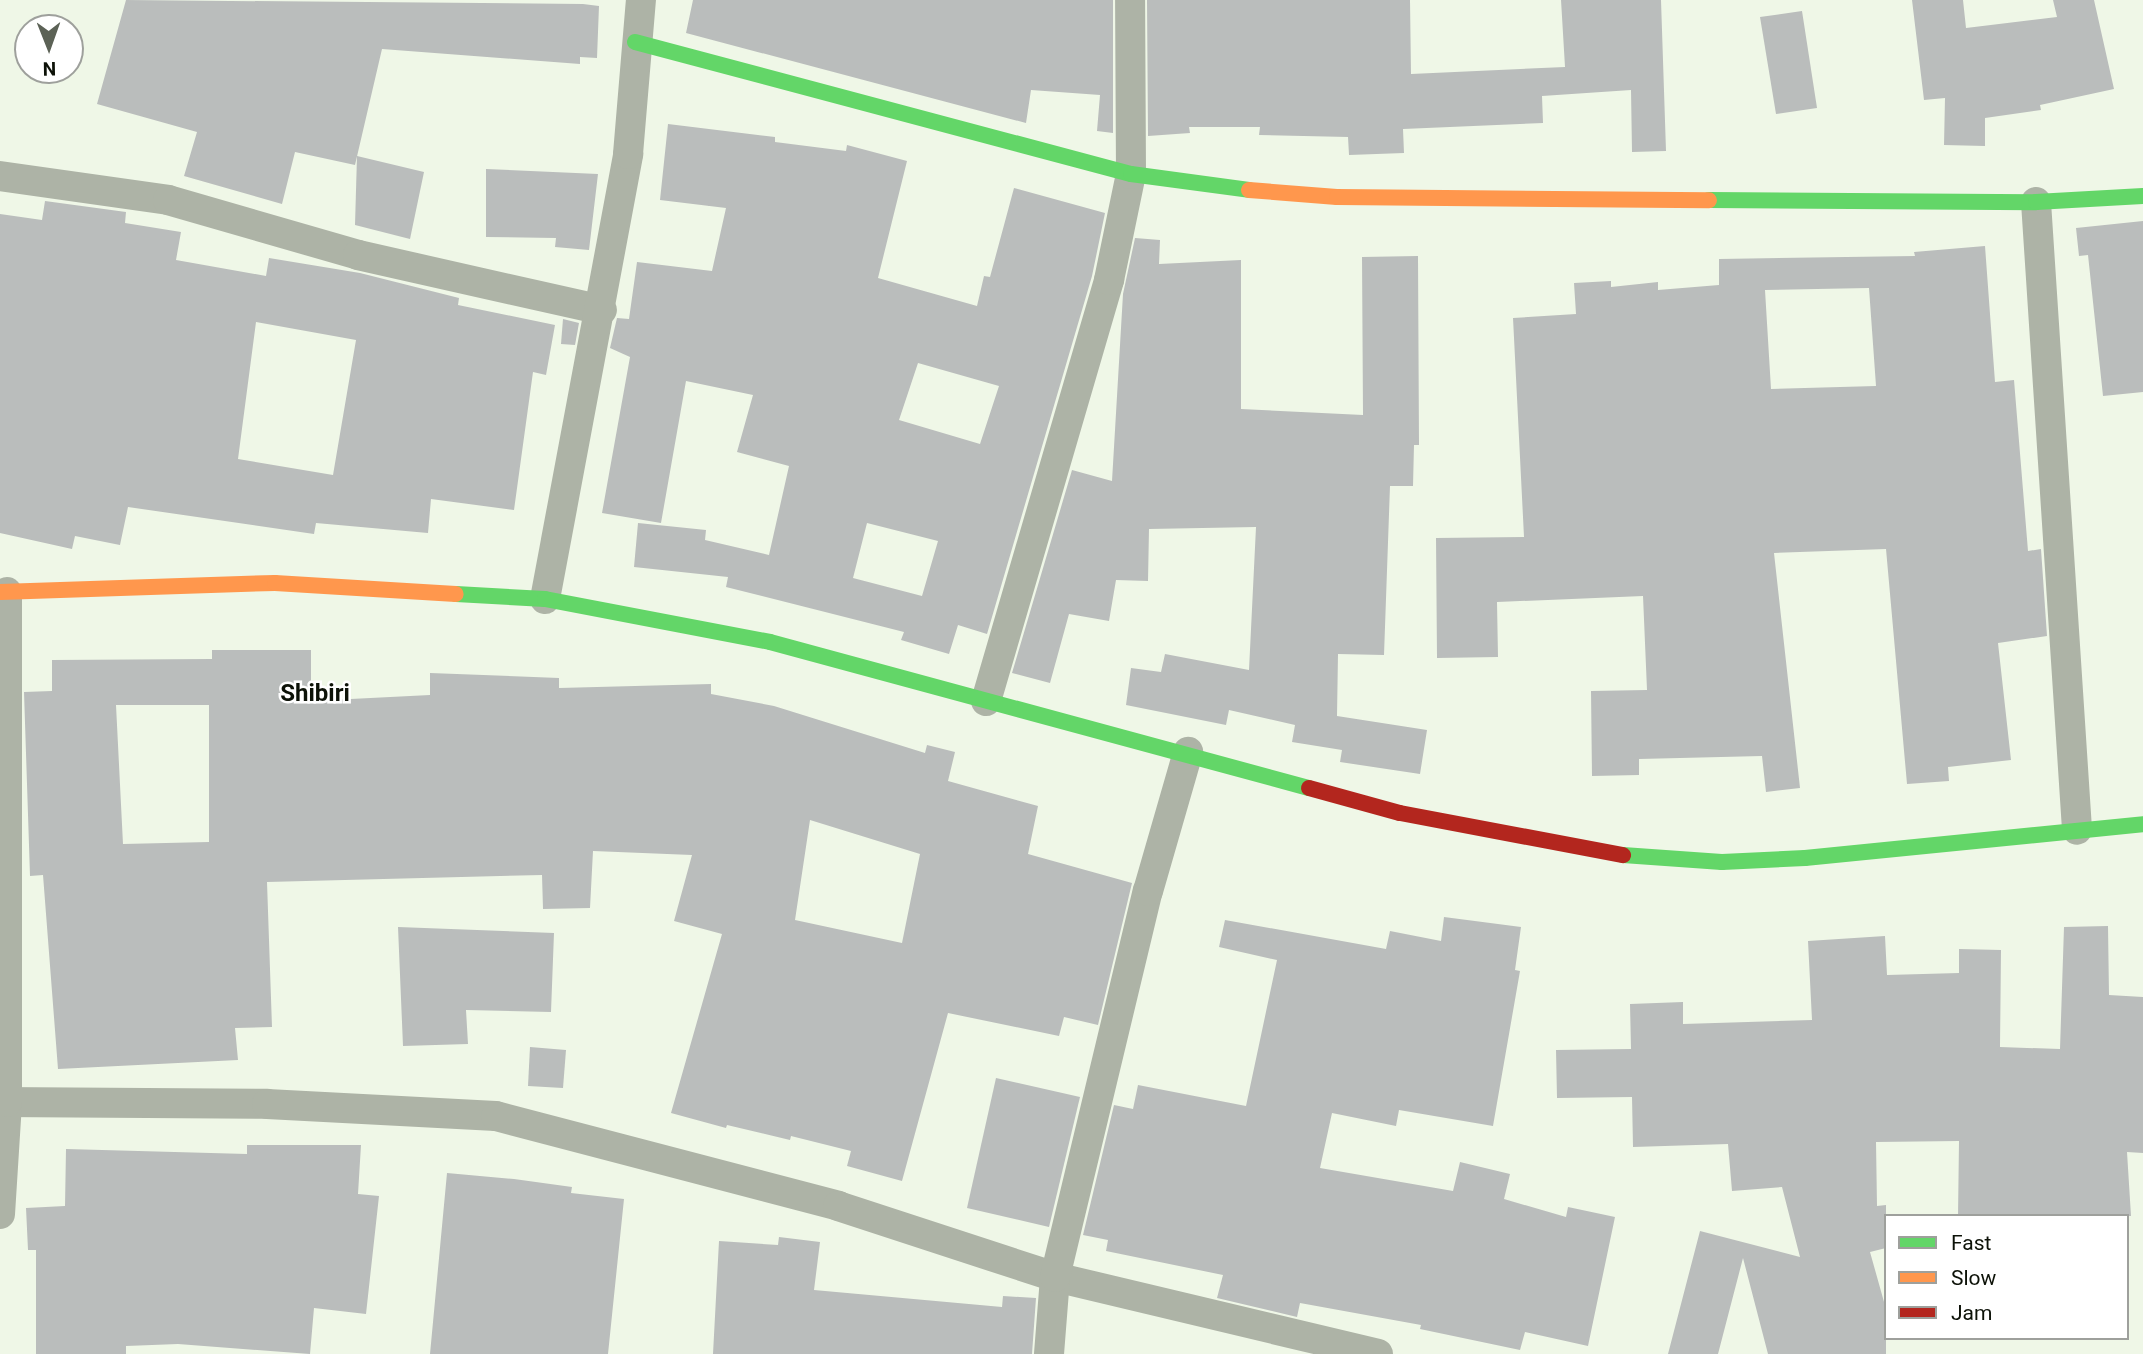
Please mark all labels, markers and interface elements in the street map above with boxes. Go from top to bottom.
north arrow [14,14,84,84]
text: N [42,57,56,80]
district label: Shibiri [280,680,350,708]
legend [1884,1214,2129,1340]
text: Fast [1951,1231,1991,1255]
text: Slow [1951,1266,1996,1290]
text: Jam [1951,1301,1992,1325]

